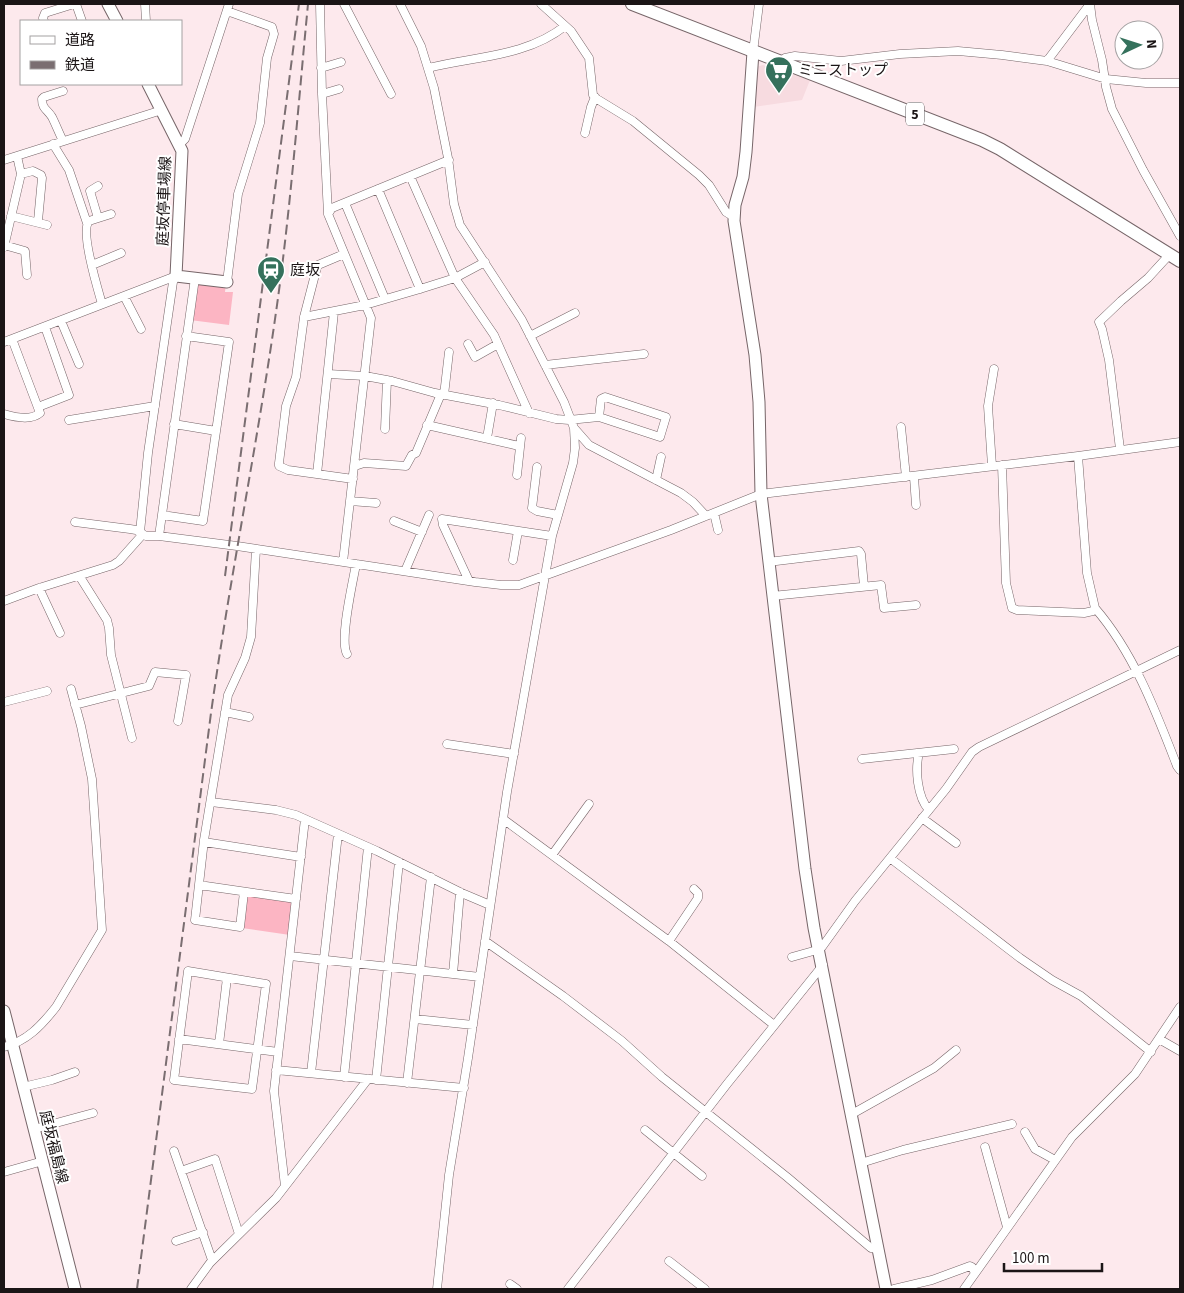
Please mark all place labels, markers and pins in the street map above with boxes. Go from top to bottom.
supermarket icon: ミニストップ [764,55,794,94]
place label: ミニストップ [798,60,888,81]
station icon: 庭坂 [256,255,286,294]
place label: 庭坂 [290,260,320,281]

